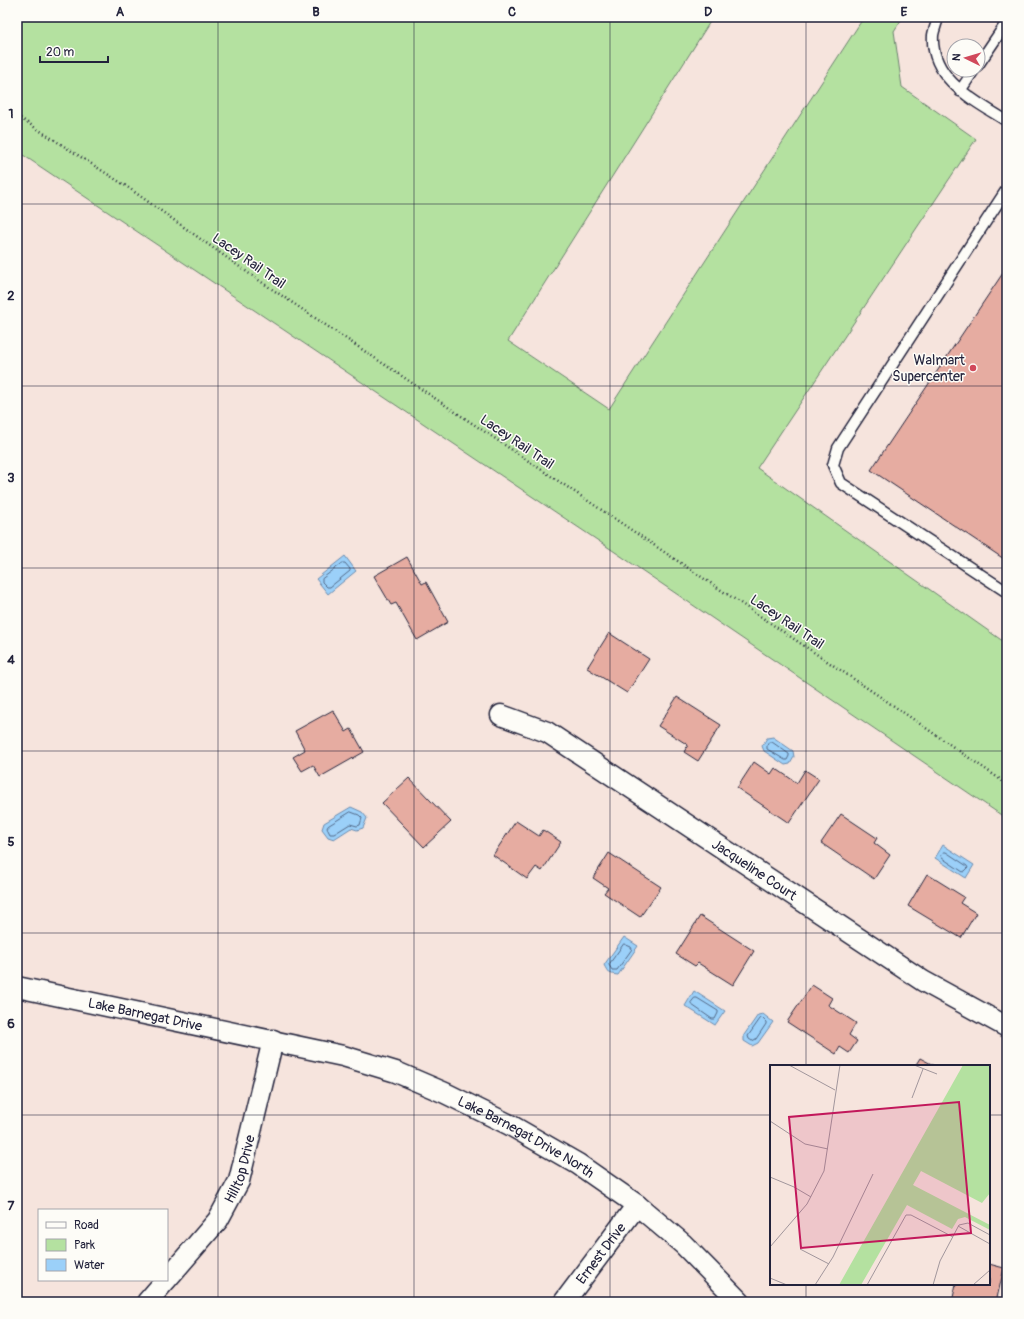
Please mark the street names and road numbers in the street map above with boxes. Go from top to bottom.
street label: Lacey Rail Trail [209,229,289,293]
street label: Lacey Rail Trail [477,411,557,473]
street label: Lacey Rail Trail [747,591,827,653]
street label: Jacqueline Court [709,835,801,904]
street label: Lake Barnegat Drive [87,994,204,1035]
street label: Lake Barnegat Drive North [455,1092,598,1181]
street label: Hilltop Drive [220,1133,258,1206]
street label: Ernest Drive [572,1219,629,1287]

